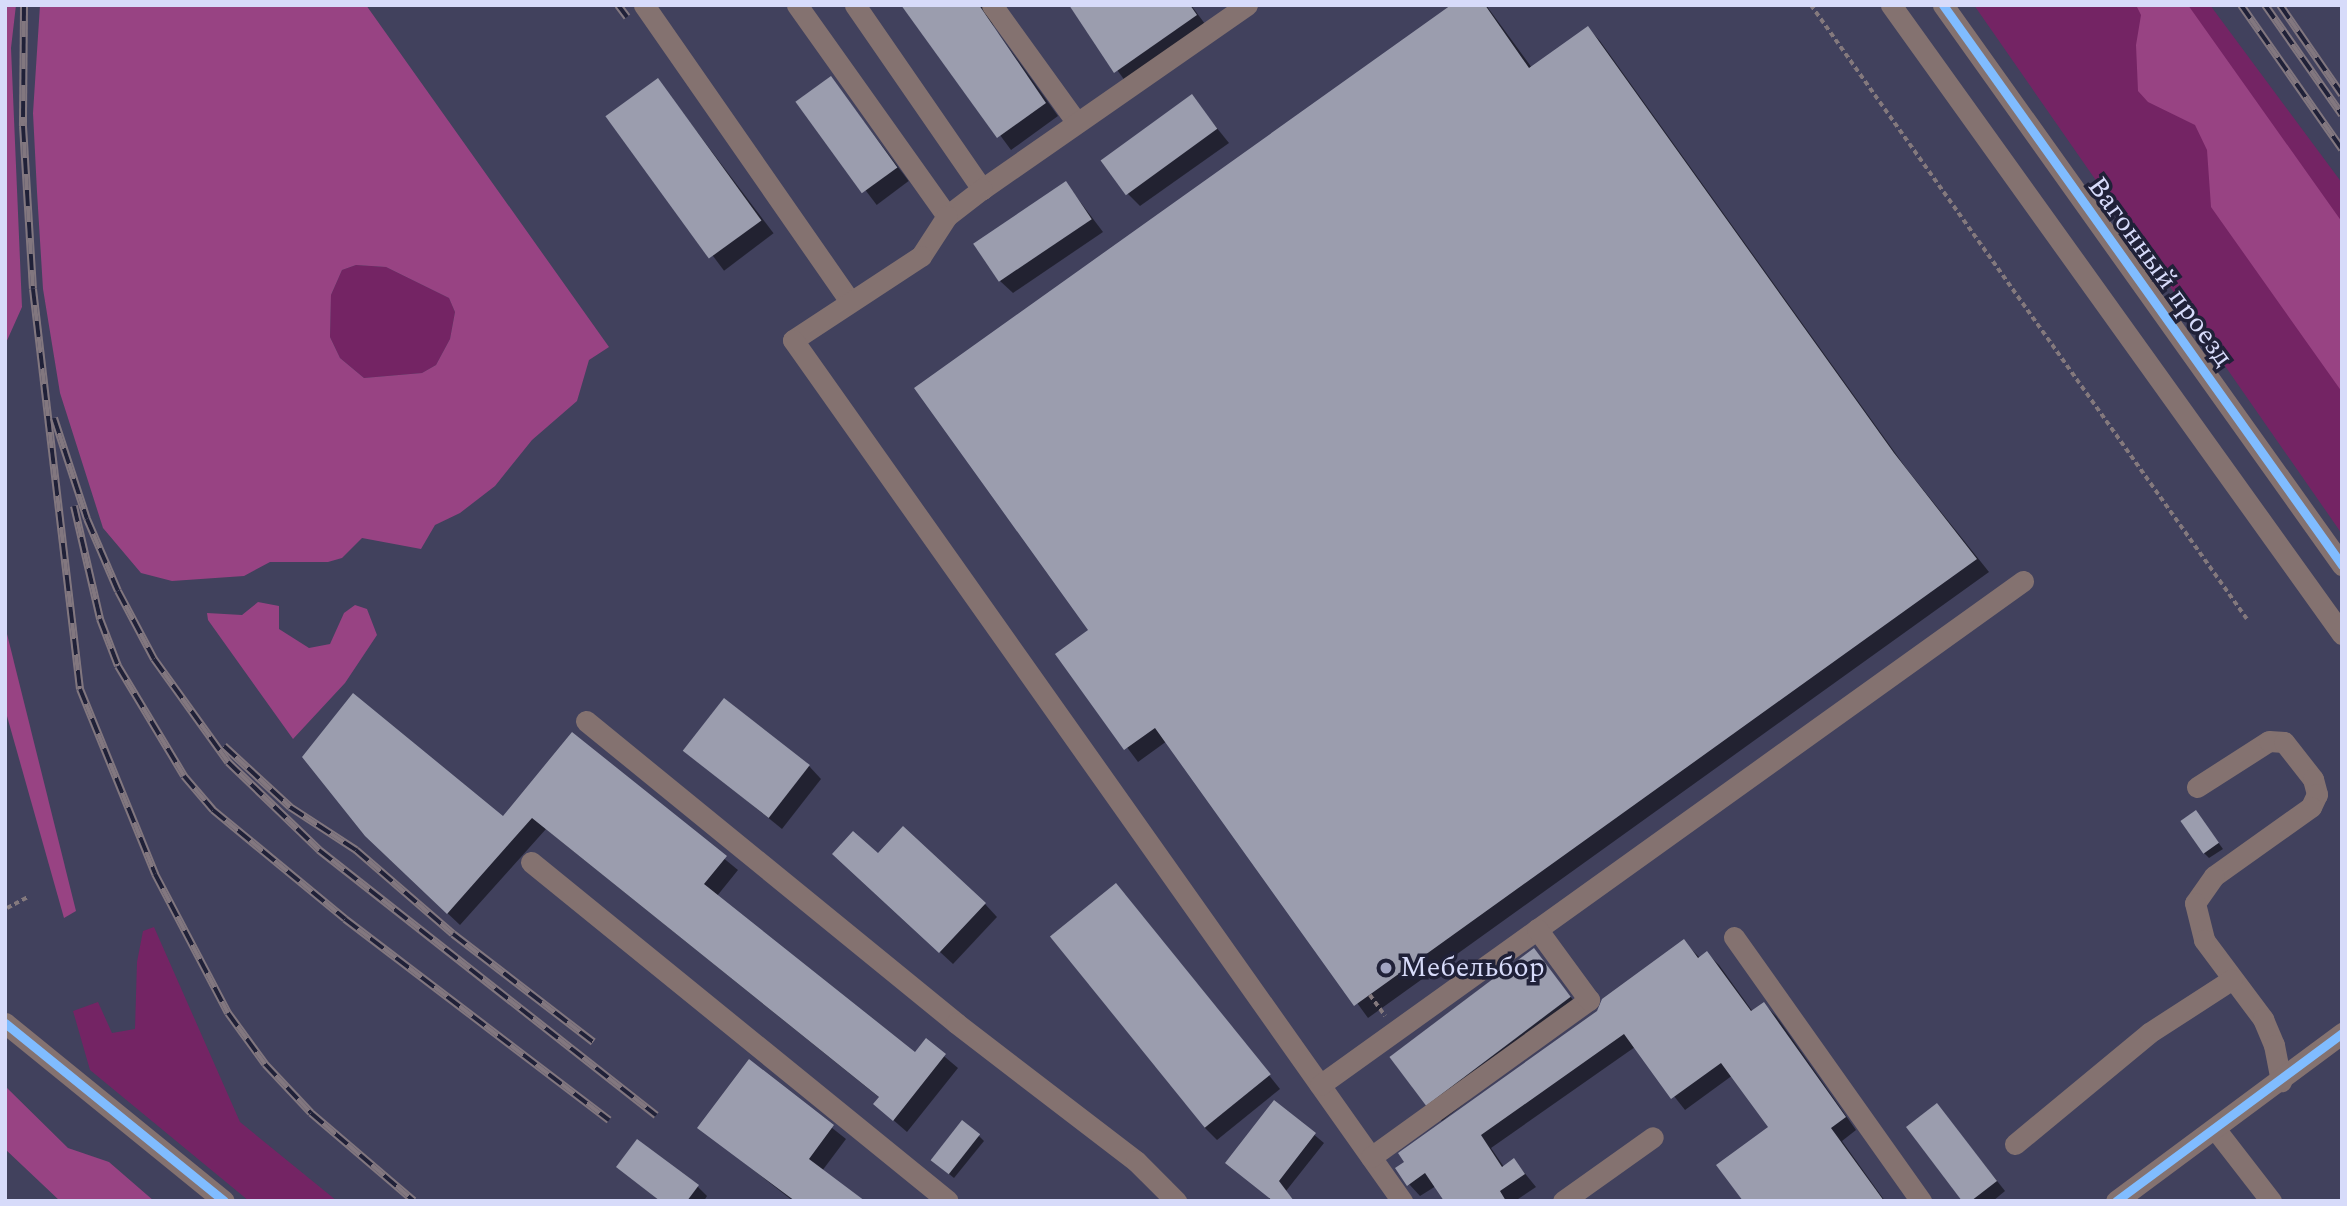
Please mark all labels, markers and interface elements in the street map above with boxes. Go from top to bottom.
street label: Вагонный проезд [2080,171,2240,373]
place label: Мебельбор [1400,951,1545,985]
marker: Мебельбор [1378,960,1394,976]

